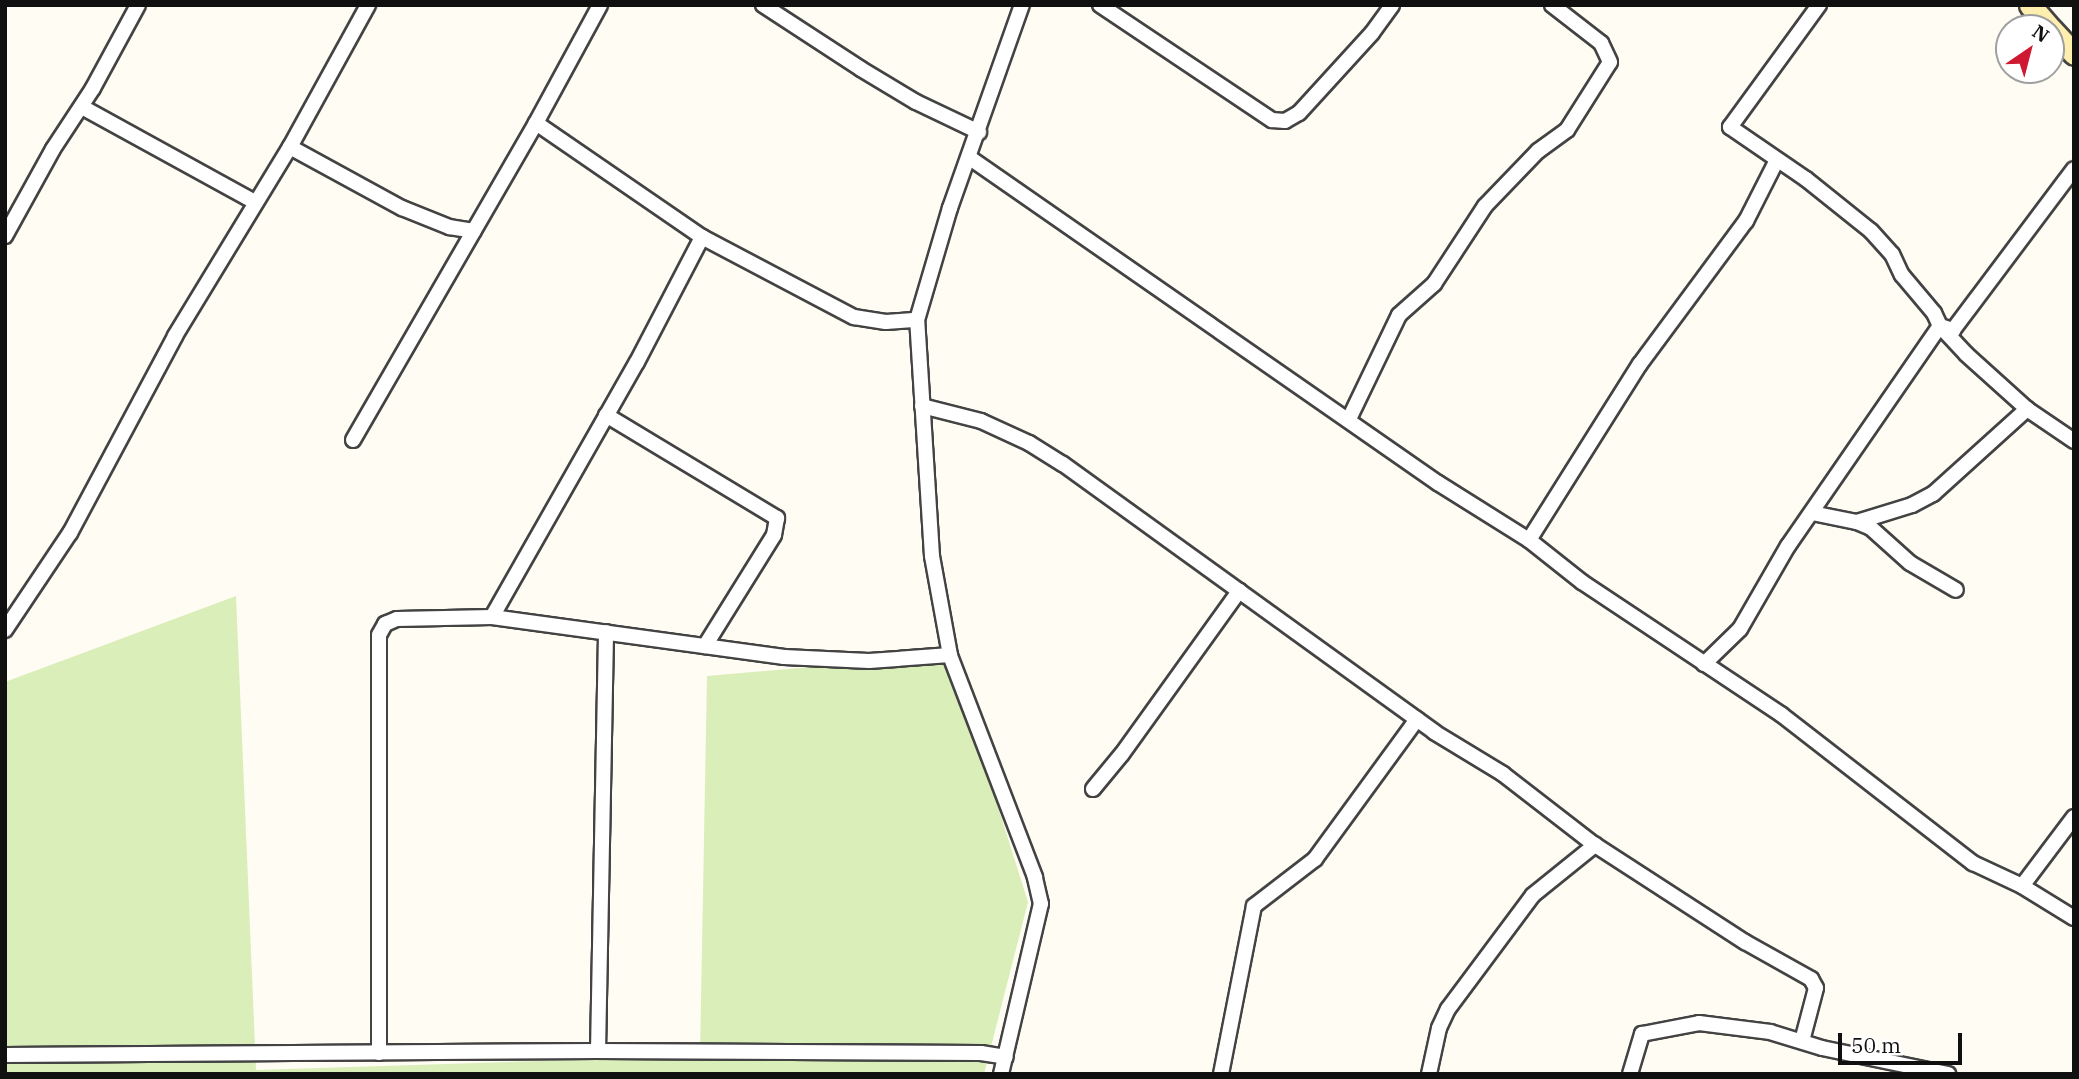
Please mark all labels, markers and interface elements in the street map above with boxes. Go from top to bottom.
north arrow [1995,14,2065,84]
text: N [2028,19,2054,48]
scale bar [1841,1020,1965,1064]
text: 50 m [1851,1031,1901,1059]

